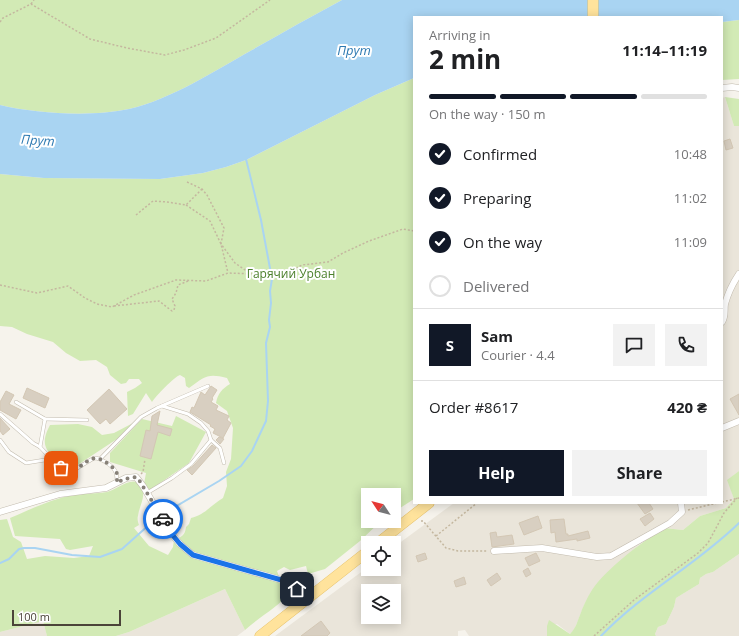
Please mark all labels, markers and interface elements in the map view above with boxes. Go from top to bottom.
text: Arriving in [429,26,491,44]
text: 11:14–11:19 [622,40,707,60]
water label: Прут [337,41,371,59]
text: 2 min [429,41,501,77]
text: On the way · 150 m [429,105,545,123]
water label: Прут [21,130,55,150]
icon: check [429,143,451,165]
text: Confirmed [463,144,537,164]
text: 10:48 [674,145,707,163]
icon: check [429,187,451,209]
text: Preparing [463,188,531,208]
text: 11:02 [674,189,707,207]
icon: check [429,231,451,253]
text: On the way [463,232,542,252]
text: 11:09 [674,233,707,251]
park label: Гарячий Урбан [247,265,335,282]
text: Delivered [463,276,530,296]
button: chat [613,324,655,366]
button: phone [665,324,707,366]
text: Sam [481,326,513,346]
text: S [446,335,454,355]
text: Courier · 4.4 [481,346,555,364]
text: Order #8617 [429,397,518,417]
text: 420 ₴ [667,397,707,417]
button: Help [429,450,564,496]
button: Share [572,450,707,496]
pin [44,451,78,485]
icon: bag [50,457,72,479]
north arrow [361,488,401,528]
map controls [361,488,401,624]
courier [143,499,183,539]
icon: car [152,508,174,530]
button: locate [361,536,401,576]
pin [280,572,314,606]
icon: home [286,578,308,600]
button: layers [361,584,401,624]
scale bar [12,608,121,627]
text: 100 m [18,609,50,624]

